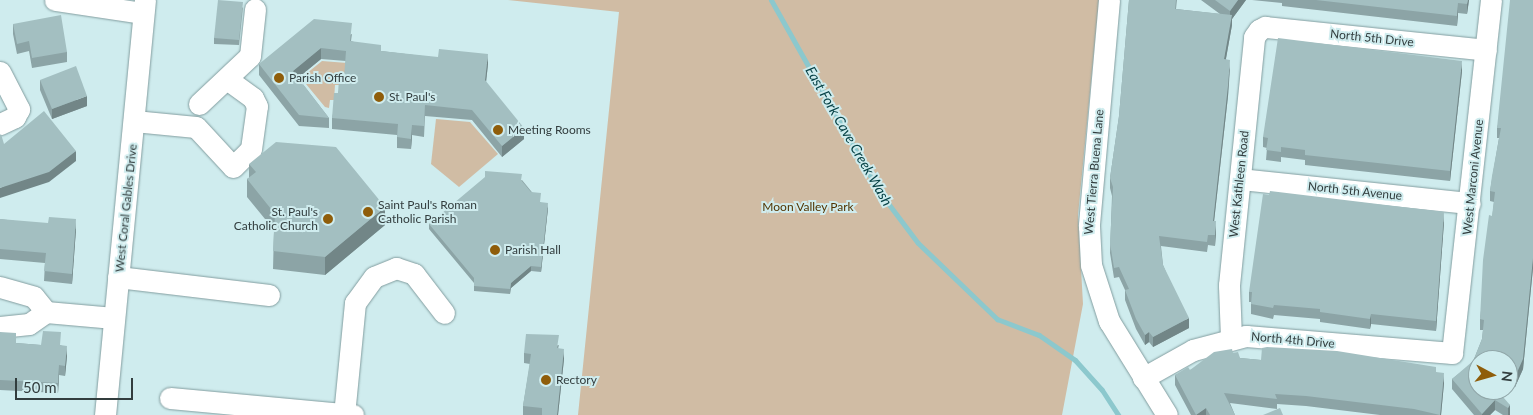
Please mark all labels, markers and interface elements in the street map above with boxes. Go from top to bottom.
street label: North 5th Drive [1330,26,1414,50]
water label: East Fork Cave Creek Wash [802,63,896,209]
place label: Parish Office [289,71,356,85]
marker: Parish Office [273,72,285,84]
place label: St. Paul's [389,90,435,104]
marker: St. Paul's [373,91,385,103]
street label: West Tierra Buena Lane [1081,109,1107,235]
street label: West Marconi Avenue [1460,118,1486,236]
place label: Meeting Rooms [508,123,591,137]
marker: Meeting Rooms [492,124,504,136]
street label: West Kathleen Road [1226,130,1252,238]
street label: West Coral Gables Drive [112,143,140,273]
street label: North 5th Avenue [1307,179,1403,203]
place label: Saint Paul's Roman Catholic Parish [378,198,477,226]
park label: Moon Valley Park [762,200,854,214]
place label: St. Paul's Catholic Church [234,205,318,233]
marker: Saint Paul's Roman Catholic Parish [362,206,374,218]
marker: St. Paul's Catholic Church [322,213,334,225]
place label: Parish Hall [505,243,561,257]
marker: Parish Hall [489,244,501,256]
street label: North 4th Drive [1251,329,1335,351]
north arrow [1468,350,1518,400]
scale bar [18,368,135,400]
text: N [1498,370,1516,383]
place label: Rectory [556,373,597,387]
marker: Rectory [540,374,552,386]
text: 50 m [23,378,57,396]

